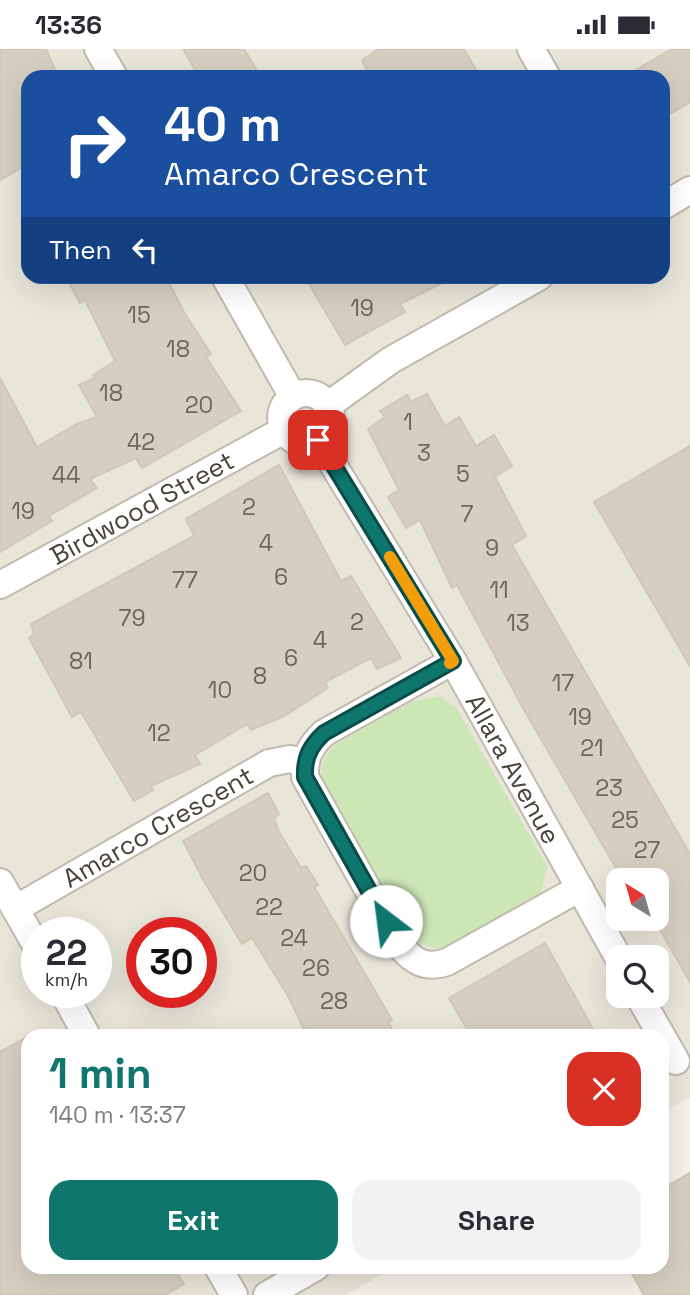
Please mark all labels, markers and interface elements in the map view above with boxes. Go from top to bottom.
text: 13:36 [35,8,102,42]
text: 40 m [164,93,281,155]
icon: right [49,98,140,189]
text: Amarco Crescent [164,154,429,194]
icon: left [126,231,164,269]
text: Then [49,233,112,267]
house number: 19 [350,293,374,323]
house number: 15 [127,300,151,330]
house number: 18 [166,334,190,364]
house number: 18 [99,378,123,408]
house number: 20 [185,390,213,420]
house number: 1 [403,407,413,437]
pin [288,410,348,470]
icon: arrive [299,421,337,459]
house number: 42 [127,427,155,457]
house number: 3 [417,438,431,468]
street label: Birdwood Street [44,443,240,573]
house number: 5 [456,459,470,489]
house number: 44 [52,460,80,490]
house number: 2 [242,492,256,522]
house number: 19 [11,496,35,526]
house number: 7 [461,499,474,529]
house number: 4 [259,528,273,558]
house number: 9 [485,533,499,563]
house number: 6 [274,562,288,592]
house number: 77 [172,565,198,595]
house number: 11 [489,575,509,605]
house number: 79 [118,603,146,633]
house number: 2 [350,607,364,637]
house number: 13 [506,608,530,638]
house number: 4 [313,625,327,655]
house number: 6 [284,643,298,673]
house number: 81 [69,646,93,676]
house number: 8 [253,661,267,691]
house number: 17 [552,668,574,698]
house number: 10 [208,675,232,705]
street label: Allara Avenue [458,688,568,850]
house number: 19 [568,702,592,732]
house number: 12 [147,718,171,748]
house number: 21 [580,733,604,763]
street label: Amarco Crescent [56,759,260,895]
house number: 23 [595,773,623,803]
house number: 25 [611,805,639,835]
house number: 27 [634,835,660,865]
house number: 20 [239,858,267,888]
north arrow [606,868,668,931]
map controls [606,868,669,1008]
position arrow [349,884,423,958]
house number: 22 [255,892,283,922]
speed limit sign: 30 [126,917,217,1008]
house number: 24 [280,923,308,953]
text: 22 [46,931,87,975]
button: search [606,945,669,1008]
house number: 26 [302,953,330,983]
text: km/h [45,968,88,991]
house number: 28 [320,986,348,1016]
text: 1 min [49,1047,152,1100]
button: close [567,1052,641,1126]
text: 140 m · 13:37 [49,1100,186,1130]
button: Exit [49,1180,338,1260]
button: Share [352,1180,641,1260]

